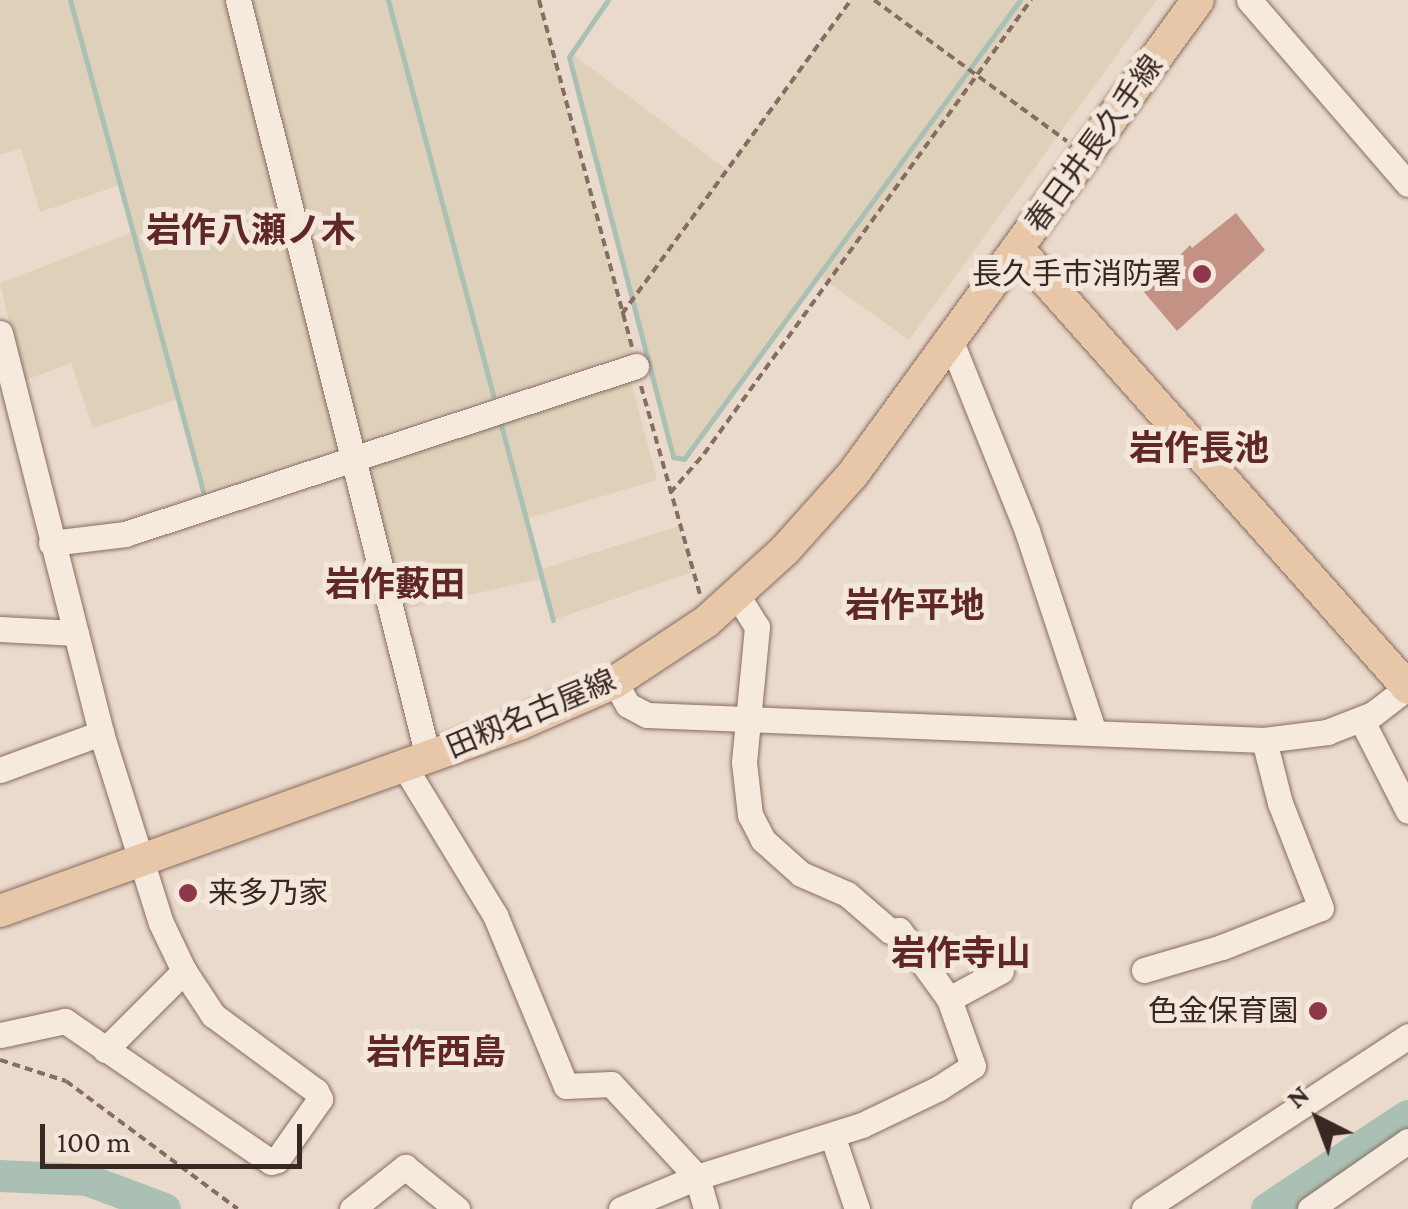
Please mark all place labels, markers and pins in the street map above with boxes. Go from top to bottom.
place label: 長久手市消防署 [972,256,1182,292]
marker: 長久手市消防署 [1191,263,1213,285]
place label: 来多乃家 [208,875,328,911]
marker: 来多乃家 [177,882,199,904]
place label: 色金保育園 [1148,993,1298,1029]
marker: 色金保育園 [1307,1000,1329,1022]

